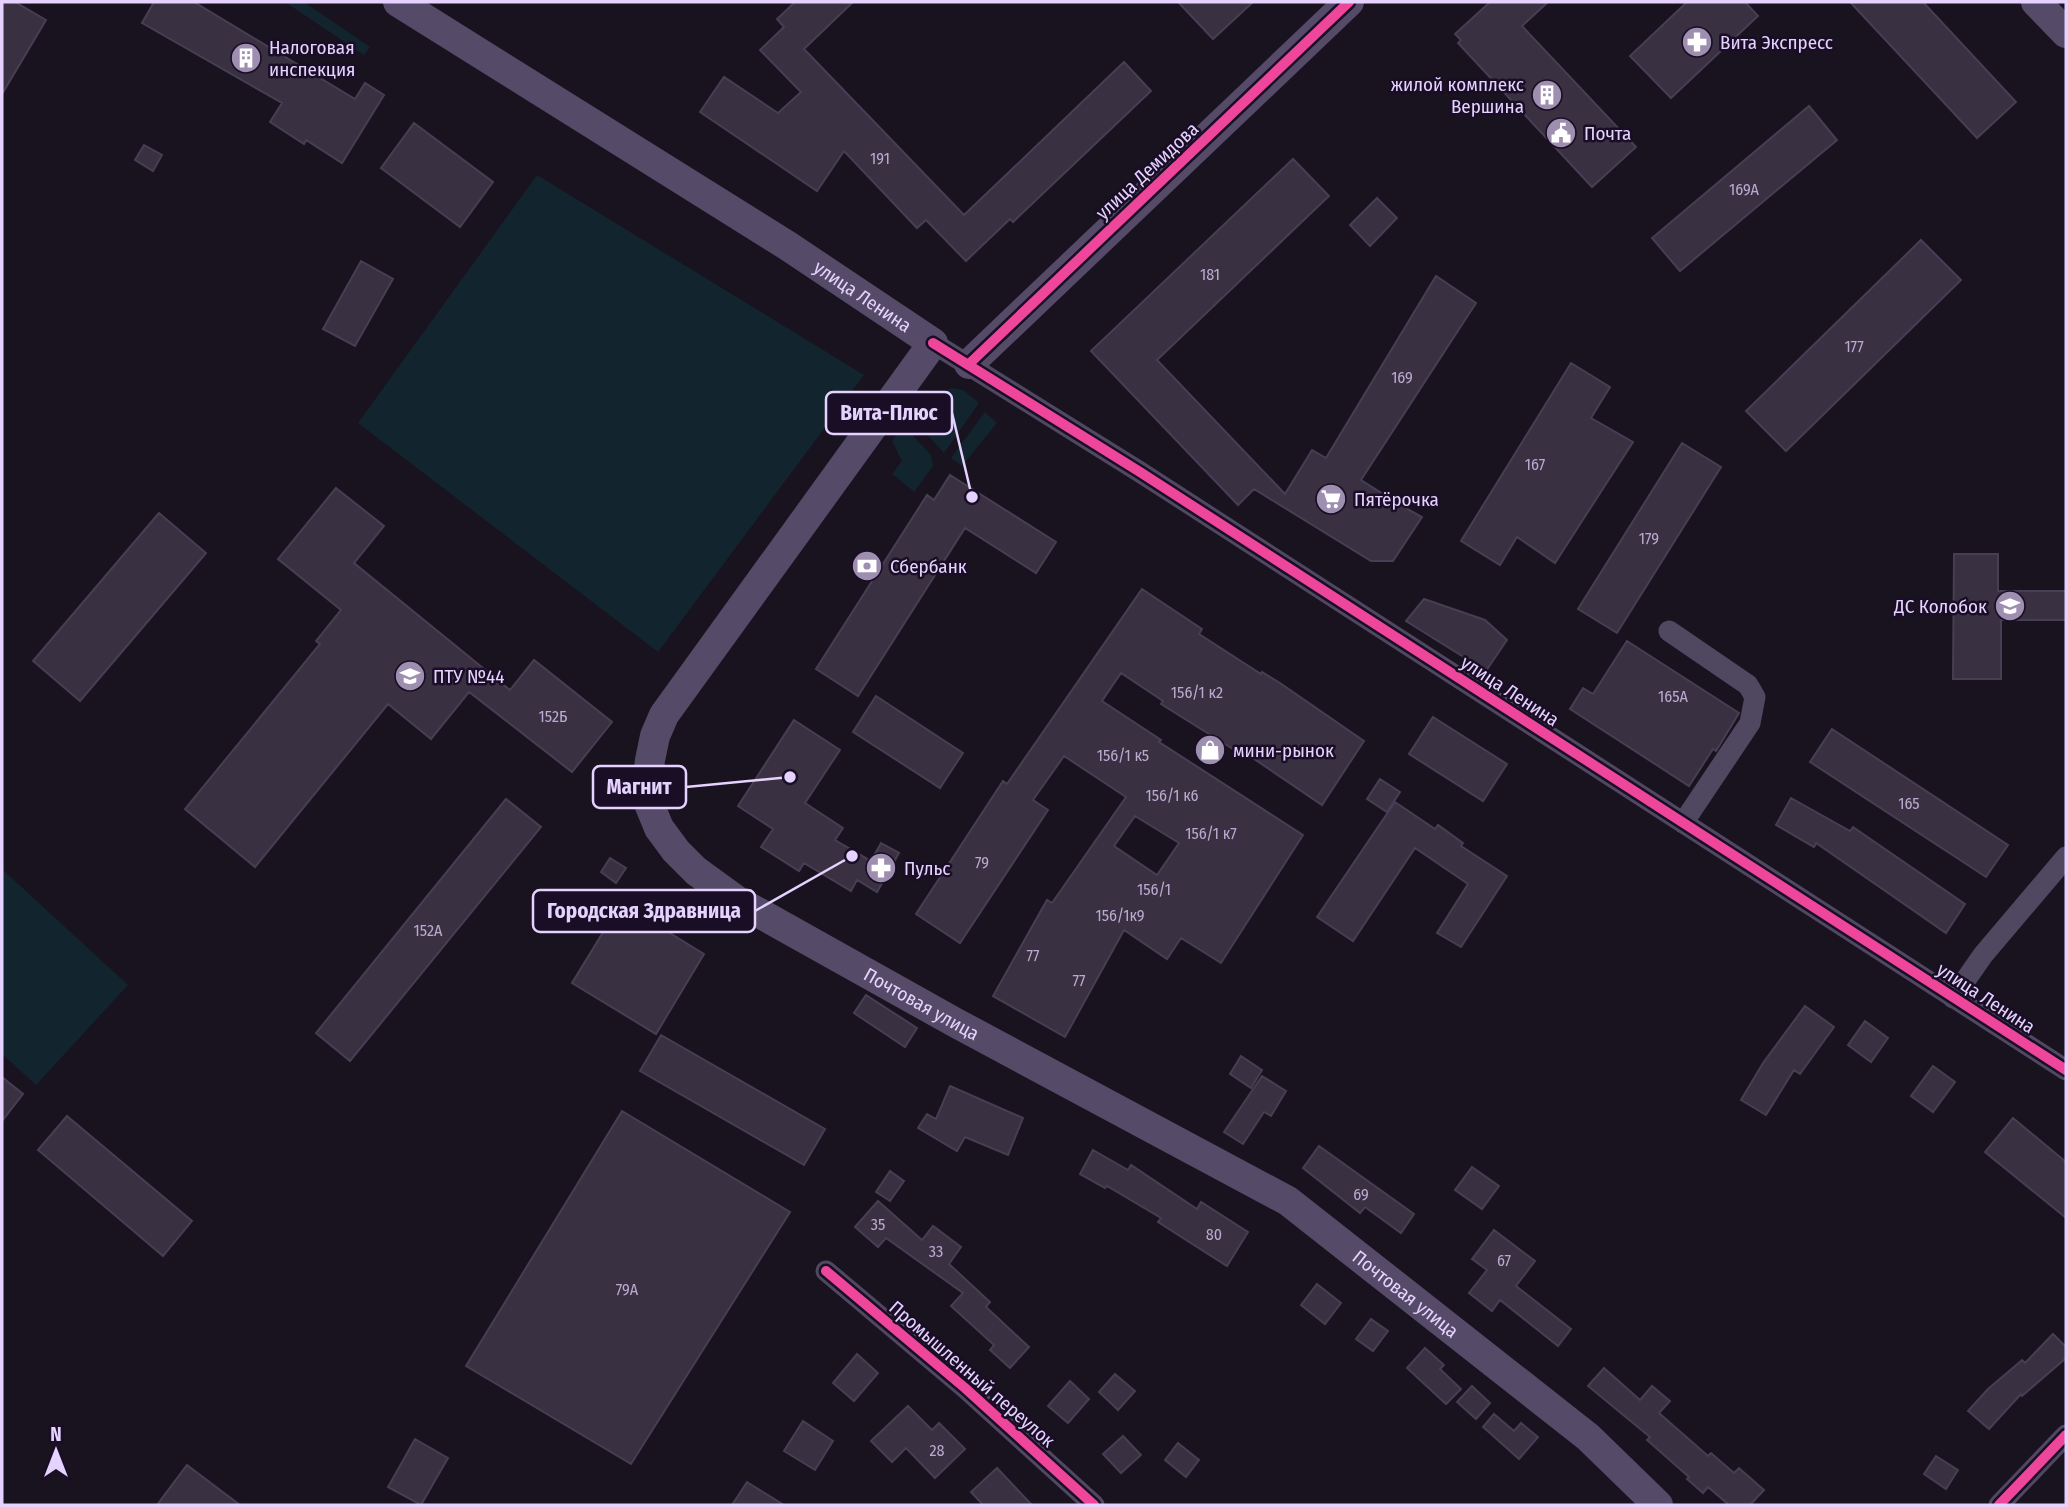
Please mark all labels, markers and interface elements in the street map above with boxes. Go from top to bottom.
pharmacy icon: Вита Экспресс [1680,25,1714,59]
place label: Вита Экспресс [1720,31,1833,54]
place label: Налоговая инспекция [269,36,356,81]
building icon: Налоговая инспекция [229,41,263,75]
place label: жилой комплекс Вершина [1391,73,1524,118]
building icon: жилой комплекс Вершина [1530,78,1564,112]
public building icon: Почта [1544,116,1578,150]
street label: улица Демидова [1091,118,1203,224]
place label: Почта [1584,122,1631,145]
house number: 191 [870,149,890,168]
house number: 169А [1729,180,1760,199]
street label: улица Ленина [810,255,916,337]
house number: 181 [1200,265,1220,284]
house number: 177 [1844,337,1864,356]
house number: 169 [1391,368,1413,387]
callout: Вита-Плюс [826,392,952,434]
text: Вита-Плюс [840,400,939,426]
house number: 167 [1525,455,1546,474]
supermarket icon: Пятёрочка [1314,482,1348,516]
place label: Пятёрочка [1354,488,1439,511]
house number: 179 [1639,529,1659,548]
bank icon: Сбербанк [850,549,884,583]
place label: Сбербанк [890,555,967,578]
school or university icon: ДС Колобок [1993,589,2027,623]
place label: ДС Колобок [1893,595,1987,618]
street label: улица Ленина [1457,651,1563,731]
school or university icon: ПТУ №44 [393,659,427,693]
place label: ПТУ №44 [433,665,504,688]
house number: 156/1 к2 [1171,683,1223,702]
house number: 165А [1658,687,1689,706]
house number: 152Б [539,707,567,726]
shop icon: мини-рынок [1193,733,1227,767]
place label: мини-рынок [1233,739,1334,762]
house number: 156/1 к5 [1097,746,1149,765]
callout: Магнит [593,766,686,808]
text: Магнит [606,774,673,800]
house number: 156/1 к6 [1145,786,1199,805]
house number: 165 [1898,794,1920,813]
house number: 156/1 к7 [1185,824,1237,843]
pharmacy icon: Пульс [864,851,898,885]
house number: 79 [975,853,989,872]
place label: Пульс [904,857,950,880]
house number: 156/1 [1137,880,1171,899]
callout: Городская Здравница [533,890,755,932]
text: Городская Здравница [547,898,741,924]
house number: 156/1к9 [1095,906,1145,925]
house number: 152А [414,921,443,940]
house number: 77 [1026,946,1040,965]
street label: улица Ленина [1933,958,2039,1038]
street label: Почтовая улица [860,962,983,1045]
house number: 77 [1072,971,1086,990]
house number: 69 [1353,1185,1369,1204]
house number: 35 [871,1215,885,1234]
house number: 80 [1206,1225,1222,1244]
house number: 33 [929,1242,943,1261]
street label: Почтовая улица [1348,1245,1463,1342]
house number: 67 [1497,1251,1512,1270]
house number: 79А [616,1280,639,1299]
street label: Промышленный переулок [885,1296,1060,1452]
north arrow [21,1416,91,1486]
text: N [50,1423,62,1446]
house number: 28 [929,1441,945,1460]

